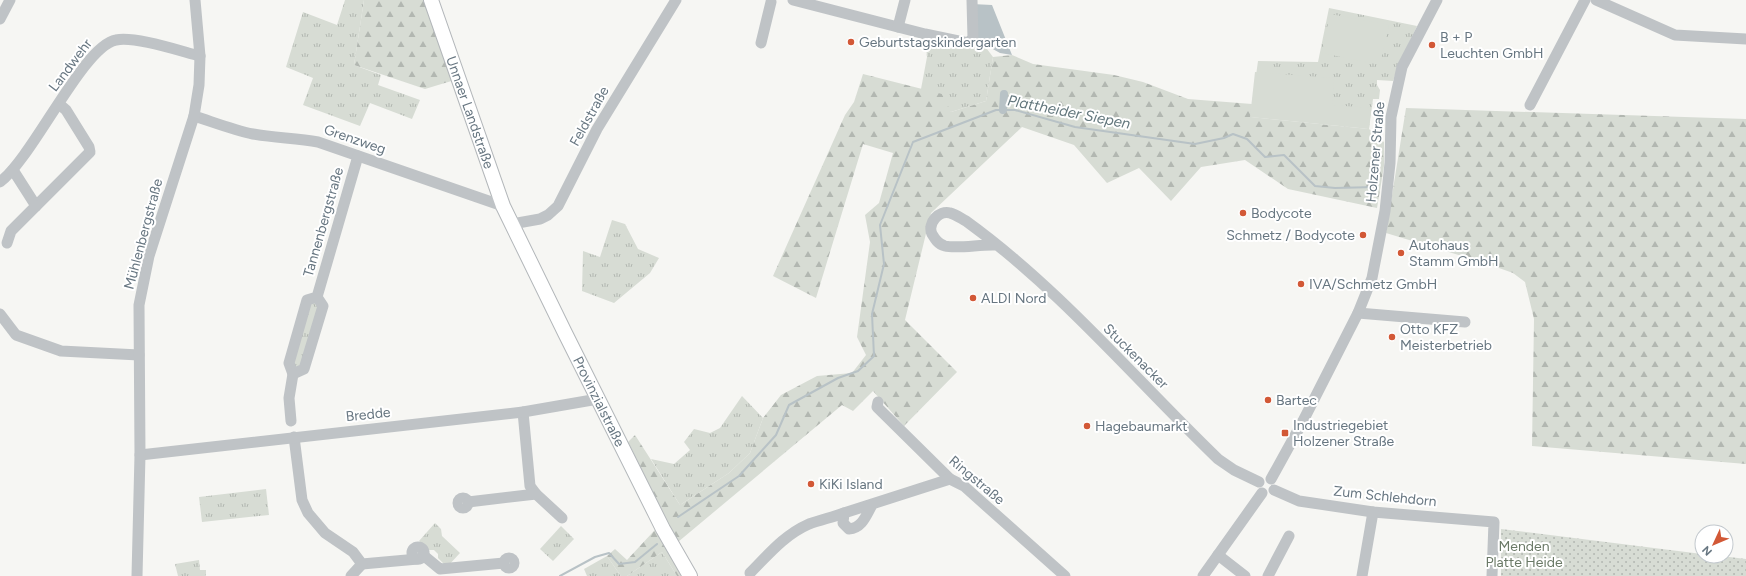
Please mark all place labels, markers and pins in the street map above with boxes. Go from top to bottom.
place label: B + P Leuchten GmbH [1440,29,1544,62]
place label: Geburtstagskindergarten [859,34,1016,51]
marker: Geburtstagskindergarten [846,37,856,47]
marker: B + P Leuchten GmbH [1427,40,1437,50]
place label: Bodycote [1251,205,1312,222]
marker: Bodycote [1238,208,1248,218]
place label: Schmetz / Bodycote [1226,227,1355,244]
marker: Schmetz / Bodycote [1358,230,1368,240]
place label: Autohaus Stamm GmbH [1409,237,1499,270]
marker: Autohaus Stamm GmbH [1396,248,1406,258]
place label: IVA/Schmetz GmbH [1309,276,1437,293]
marker: IVA/Schmetz GmbH [1296,279,1306,289]
place label: ALDI Nord [981,290,1047,307]
marker: ALDI Nord [968,293,978,303]
place label: Otto KFZ Meisterbetrieb [1400,321,1492,354]
marker: Otto KFZ Meisterbetrieb [1387,332,1397,342]
place label: Bartec [1276,392,1317,409]
marker: Bartec [1263,395,1273,405]
place label: Industriegebiet Holzener Straße [1293,417,1395,450]
place label: Hagebaumarkt [1095,418,1188,435]
marker: Hagebaumarkt [1082,421,1092,431]
marker: Industriegebiet Holzener Straße [1280,428,1290,438]
place label: KiKi Island [819,476,883,493]
marker: KiKi Island [806,479,816,489]

